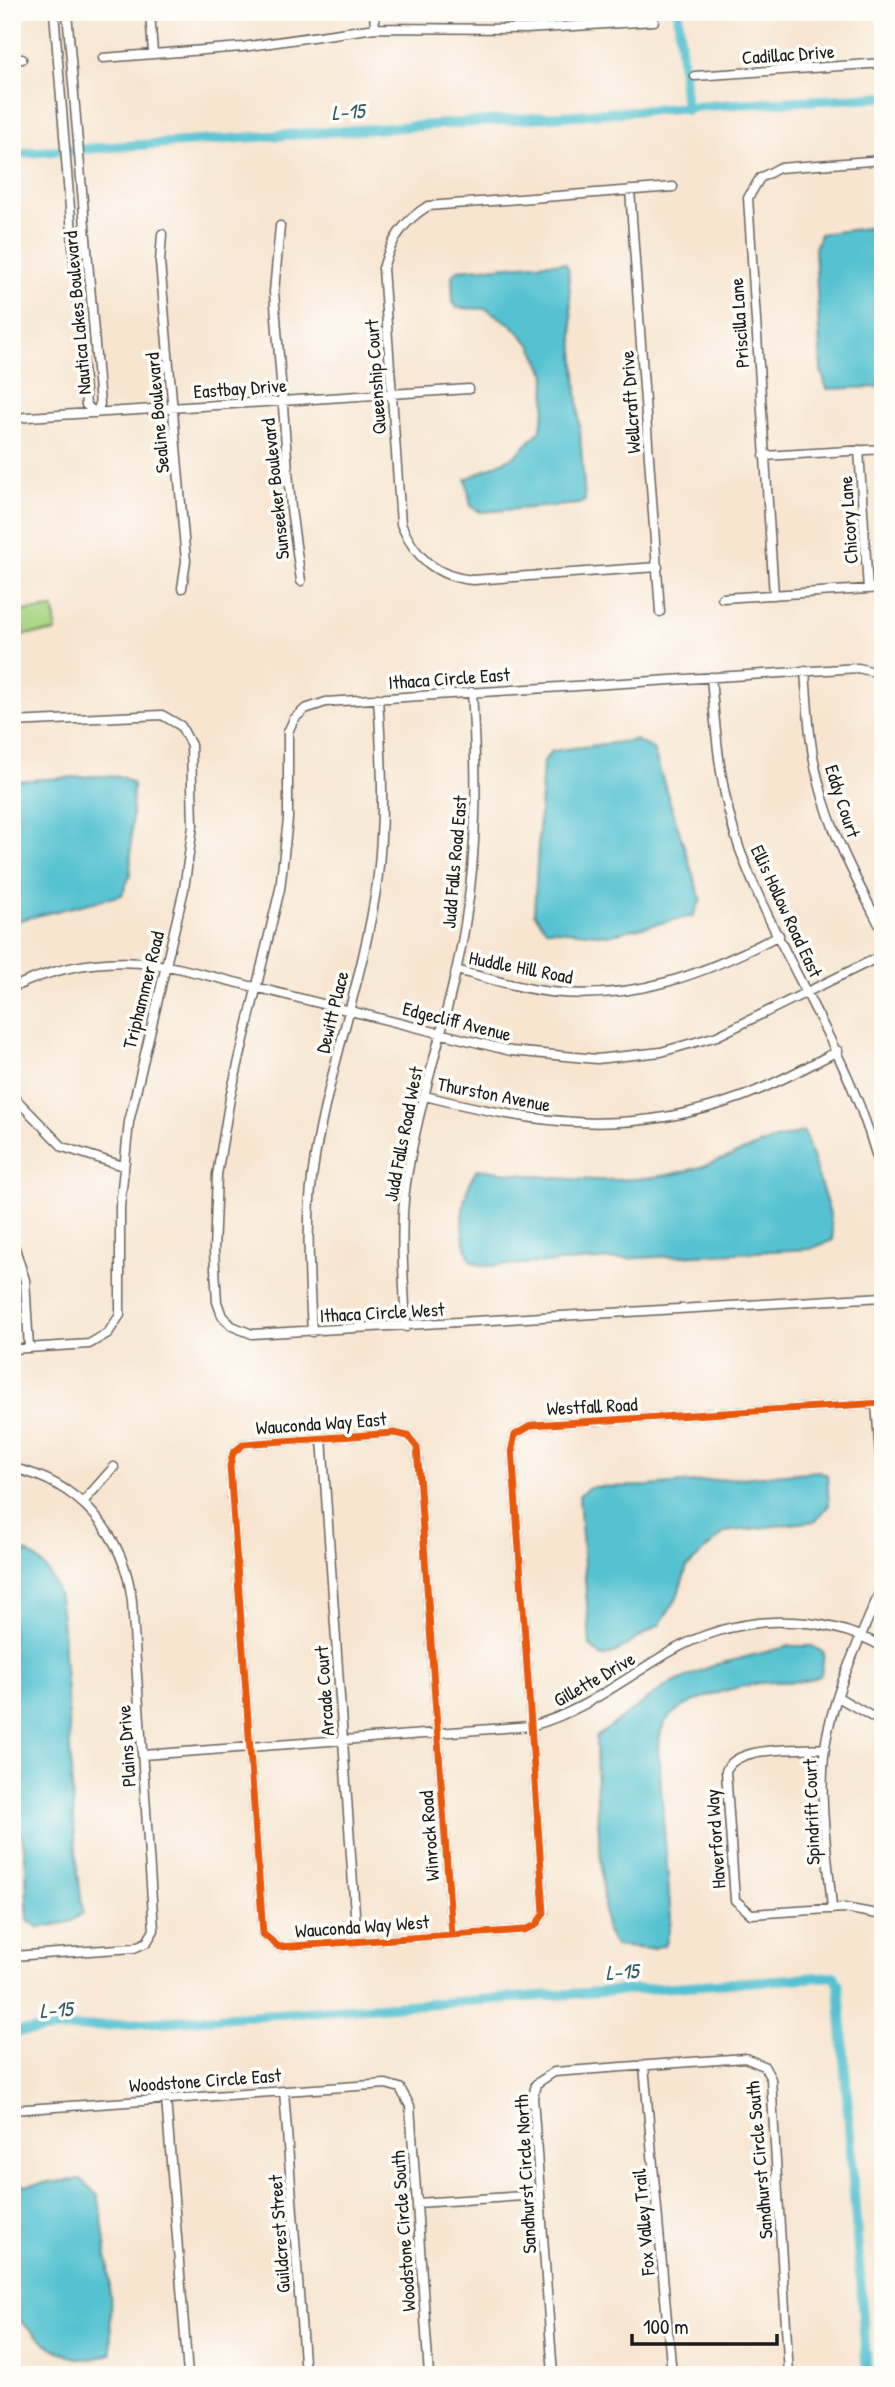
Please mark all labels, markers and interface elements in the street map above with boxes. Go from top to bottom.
street label: Cadillac Drive [741,38,836,70]
water label: L-15 [331,96,368,127]
street label: Nautica Lakes Boulevard [57,230,97,396]
street label: Priscilla Lane [723,277,755,369]
street label: Queenship Court [358,318,392,435]
street label: Wellcraft Drive [613,349,647,454]
street label: Sealine Boulevard [139,351,175,474]
street label: Eastbay Drive [193,372,288,404]
street label: Sunseeker Boulevard [255,417,295,561]
street label: Chicory Lane [832,475,864,565]
street label: Ithaca Circle East [387,661,511,695]
street label: Eddy Court [819,761,867,841]
street label: Judd Falls Road East [435,794,473,930]
street label: Ellis Hollow Road East [745,841,829,982]
street label: Triphammer Road [116,928,170,1051]
street label: Huddle Hill Road [467,944,576,990]
street label: Dewitt Place [309,968,355,1056]
street label: Edgecliff Avenue [400,995,514,1047]
street label: Judd Falls Road West [377,1064,429,1204]
street label: Thurston Avenue [435,1070,553,1118]
street label: Ithaca Circle West [319,1296,446,1328]
street label: Westfall Road [546,1391,639,1421]
street label: Wauconda Way East [255,1405,388,1441]
street label: Arcade Court [308,1645,340,1737]
street label: Gillette Drive [549,1645,640,1713]
street label: Plains Drive [110,1704,142,1788]
street label: Spindrift Court [796,1758,826,1865]
street label: Haverford Way [699,1788,731,1890]
street label: Winrock Road [413,1789,445,1882]
street label: Wauconda Way West [294,1908,430,1944]
water label: L-15 [605,1956,642,1987]
water label: L-15 [39,1994,76,2025]
street label: Woodstone Circle East [128,2062,282,2098]
street label: Sandhurst Circle South [739,2080,779,2240]
street label: Sandhurst Circle North [508,2094,542,2254]
street label: Woodstone Circle South [384,2150,422,2312]
street label: Fox Valley Trail [625,2167,661,2277]
street label: Guildcrest Street [262,2174,296,2294]
scale bar [632,2303,778,2347]
text: 100 m [643,2312,689,2341]

